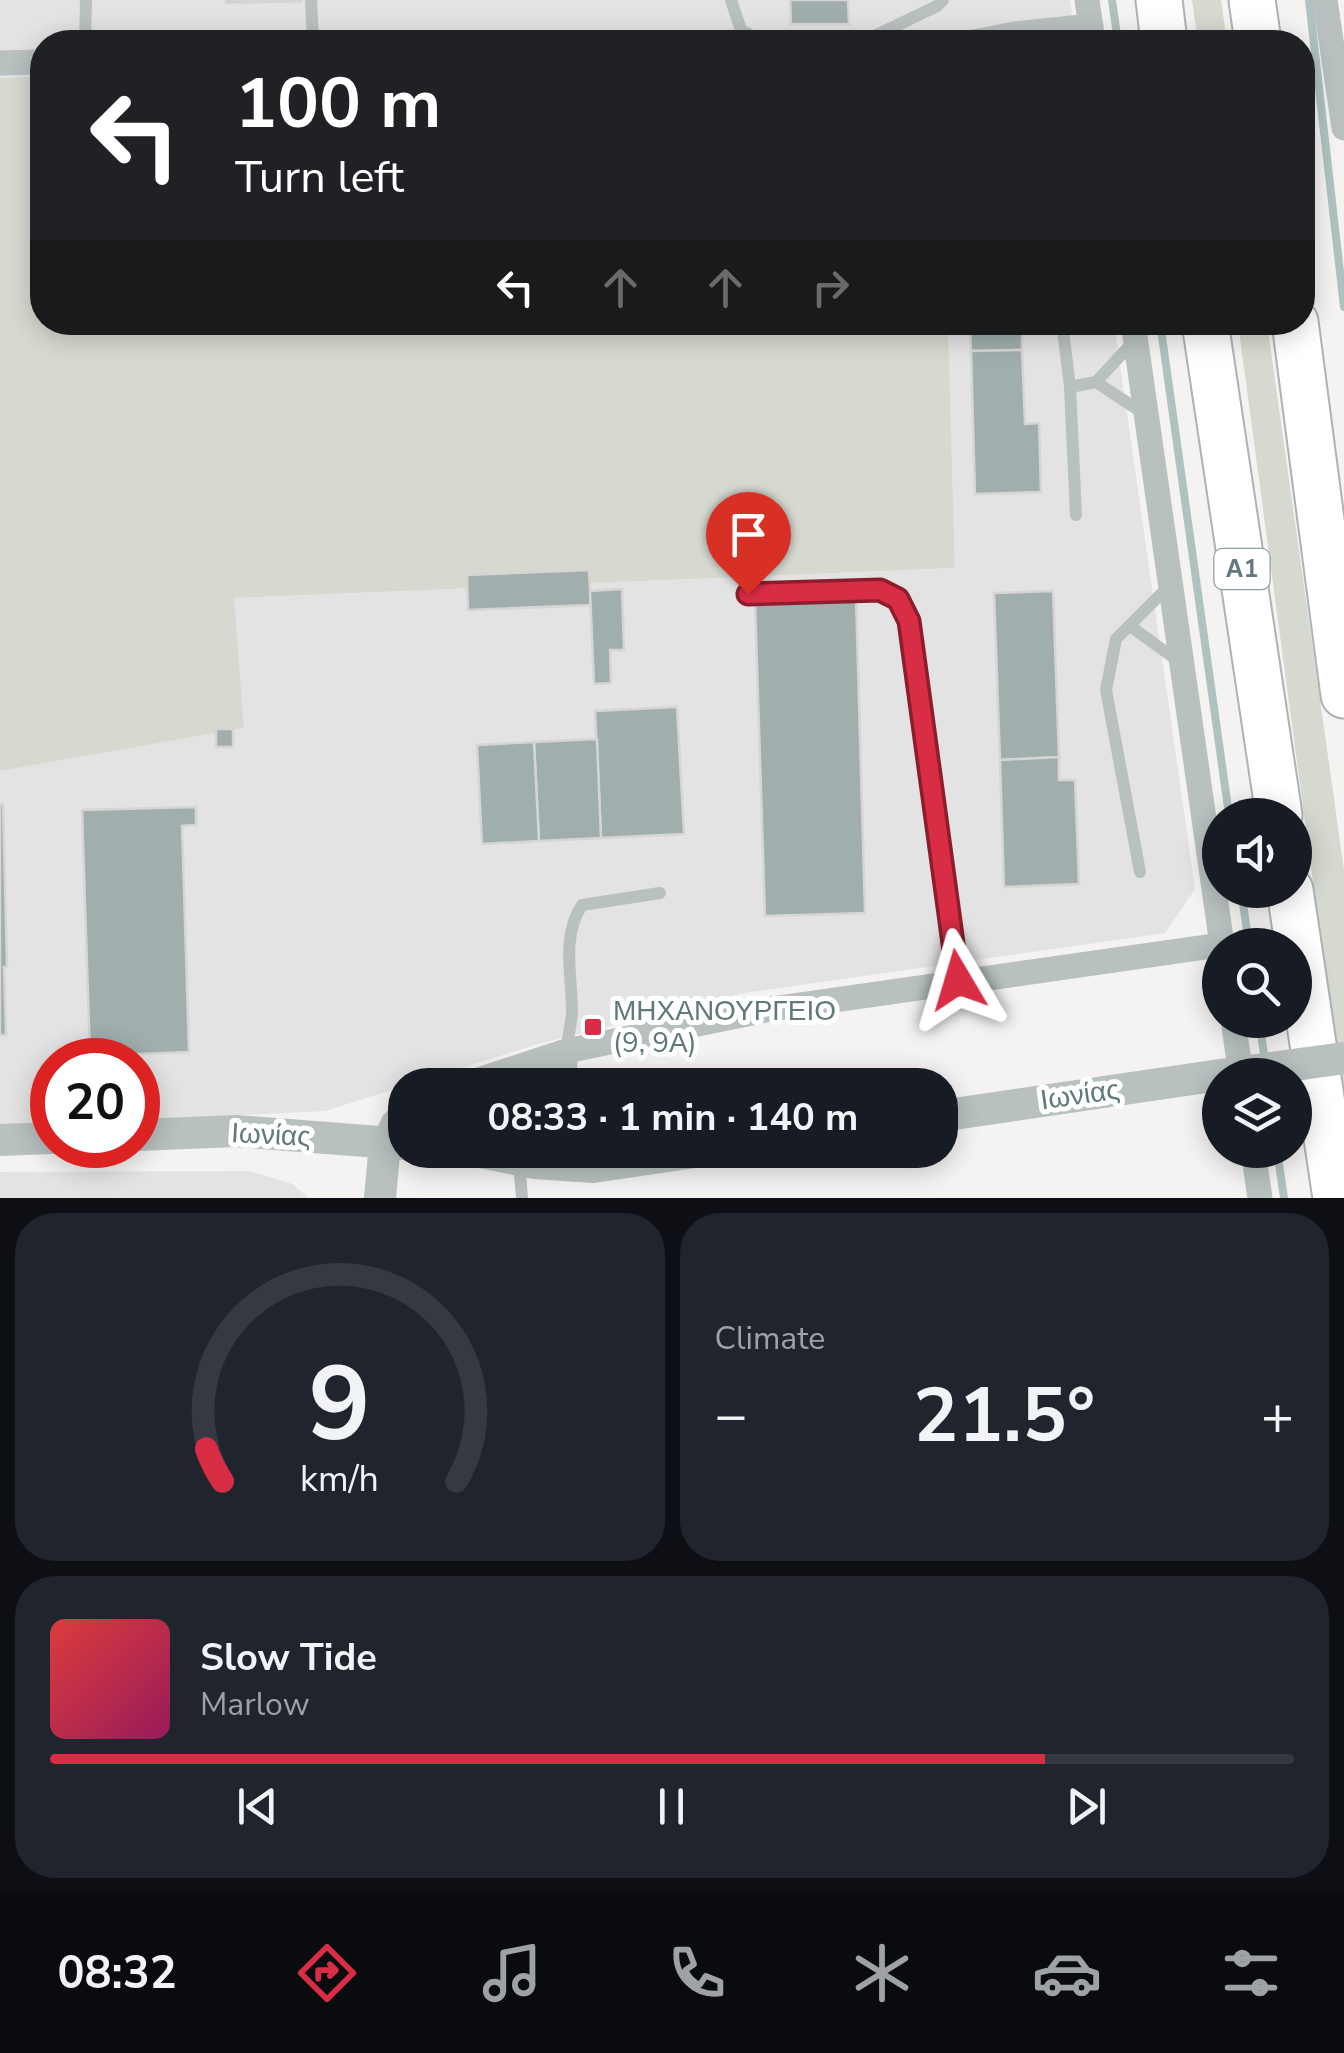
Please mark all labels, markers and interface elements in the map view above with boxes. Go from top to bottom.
text: 100 m [235,56,441,152]
icon: left [70,70,200,200]
text: Turn left [235,147,404,208]
icon: left [488,260,543,315]
icon: ahead [593,260,648,315]
icon: ahead [698,260,753,315]
icon: right [803,260,858,315]
pin [706,492,791,595]
icon: arrive [721,507,776,562]
road number: Α1 [1214,549,1270,589]
map controls [1202,798,1312,1168]
button: sound [1202,798,1312,908]
position arrow [906,928,1010,1032]
button: search [1202,928,1312,1038]
place label: ΜΗΧΑΝΟΥΡΓΕΙΟ (9, 9Α) [613,992,836,1062]
marker: ΜΗΧΑΝΟΥΡΓΕΙΟ (9, 9Α) [582,1016,604,1038]
speed limit sign: 20 [30,1038,160,1168]
button: layers [1202,1058,1312,1168]
street label: Ιωνίας [1038,1071,1122,1119]
text: 08:33 · 1 min · 140 m [488,1092,858,1143]
street label: Ιωνίας [230,1114,312,1156]
text: Climate [715,1317,825,1360]
text: 9 [309,1334,371,1476]
text: 21.5° [913,1365,1095,1467]
text: − [715,1378,748,1453]
text: + [1261,1378,1294,1453]
text: km/h [300,1455,379,1504]
text: Slow Tide [200,1632,377,1683]
text: Marlow [200,1683,310,1726]
icon: previous [230,1779,285,1834]
icon: pause [644,1779,699,1834]
icon: next [1059,1779,1114,1834]
icon: directions [292,1938,362,2008]
icon: music [477,1938,547,2008]
icon: phone [662,1938,732,2008]
icon: climate [847,1938,917,2008]
icon: car [1032,1938,1102,2008]
icon: filters [1216,1938,1286,2008]
text: 08:32 [57,1943,177,2004]

